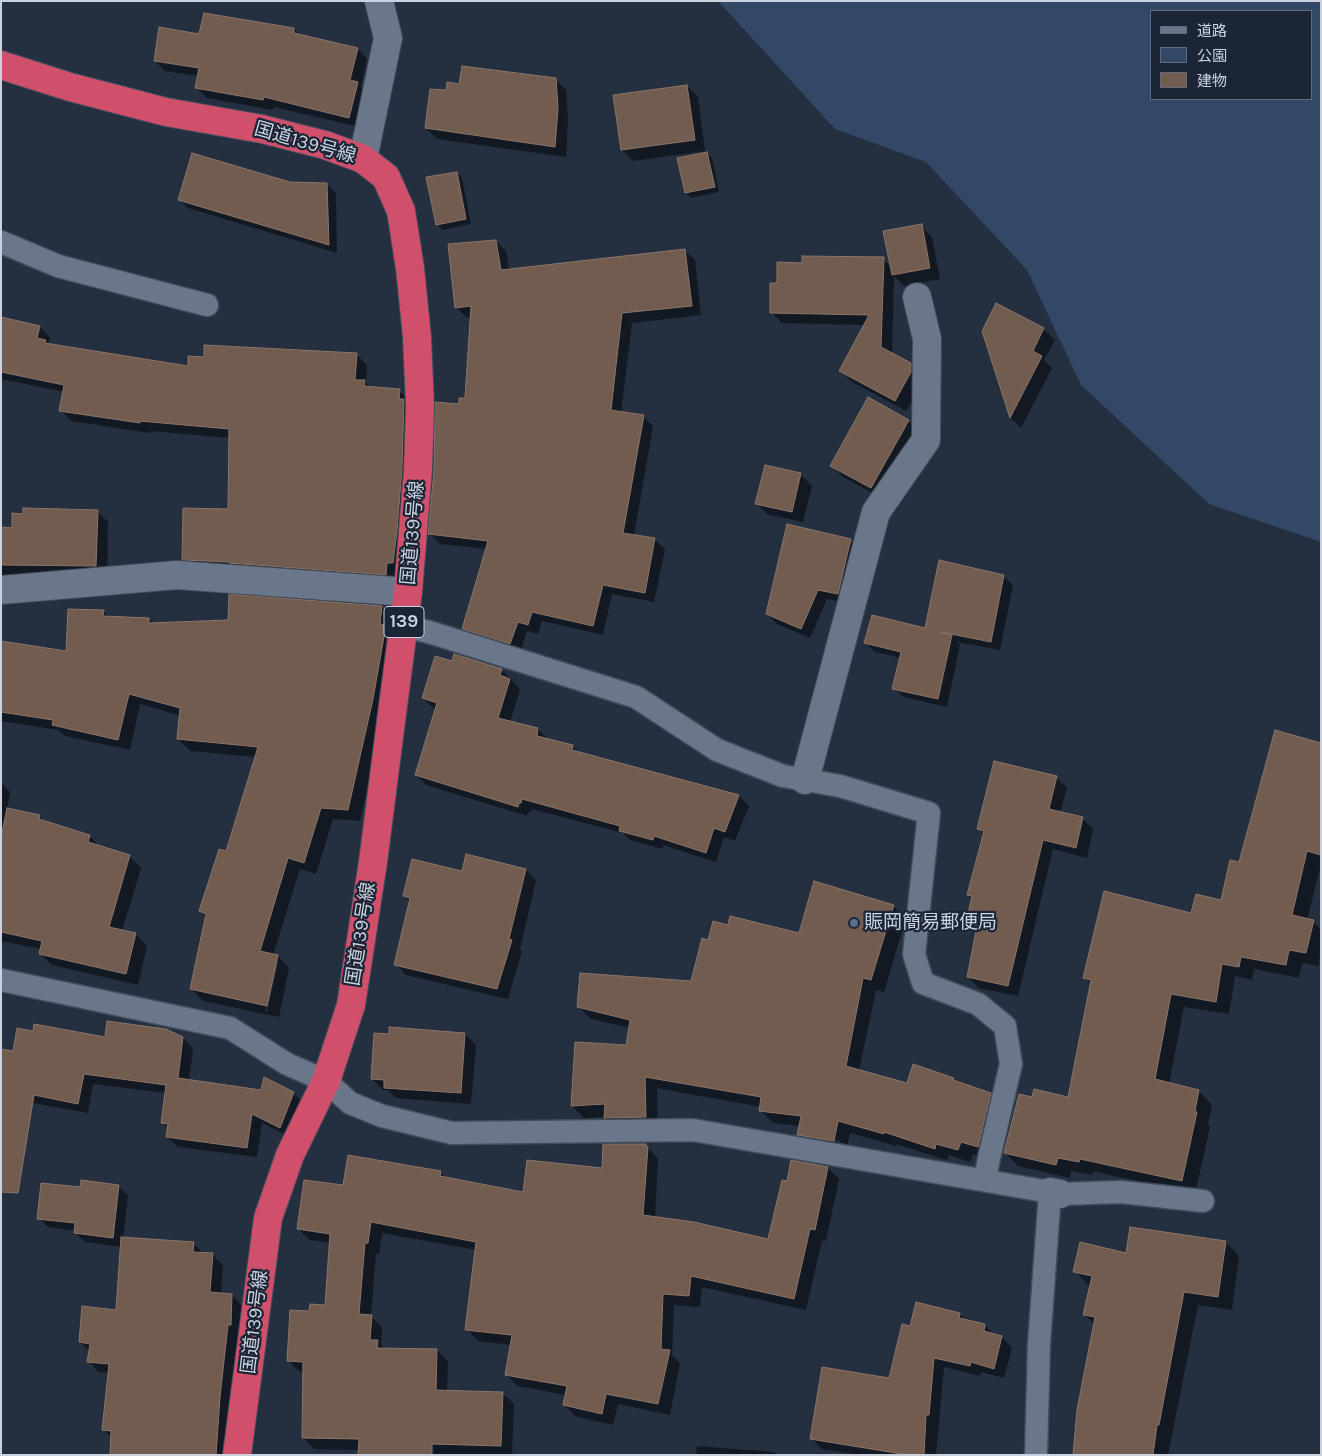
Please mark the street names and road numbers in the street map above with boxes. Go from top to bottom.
street label: 国道139号線 [252,118,358,168]
street label: 国道139号線 [397,480,429,586]
road number: 139 [384,606,424,638]
street label: 国道139号線 [342,881,380,987]
street label: 国道139号線 [237,1269,273,1375]

